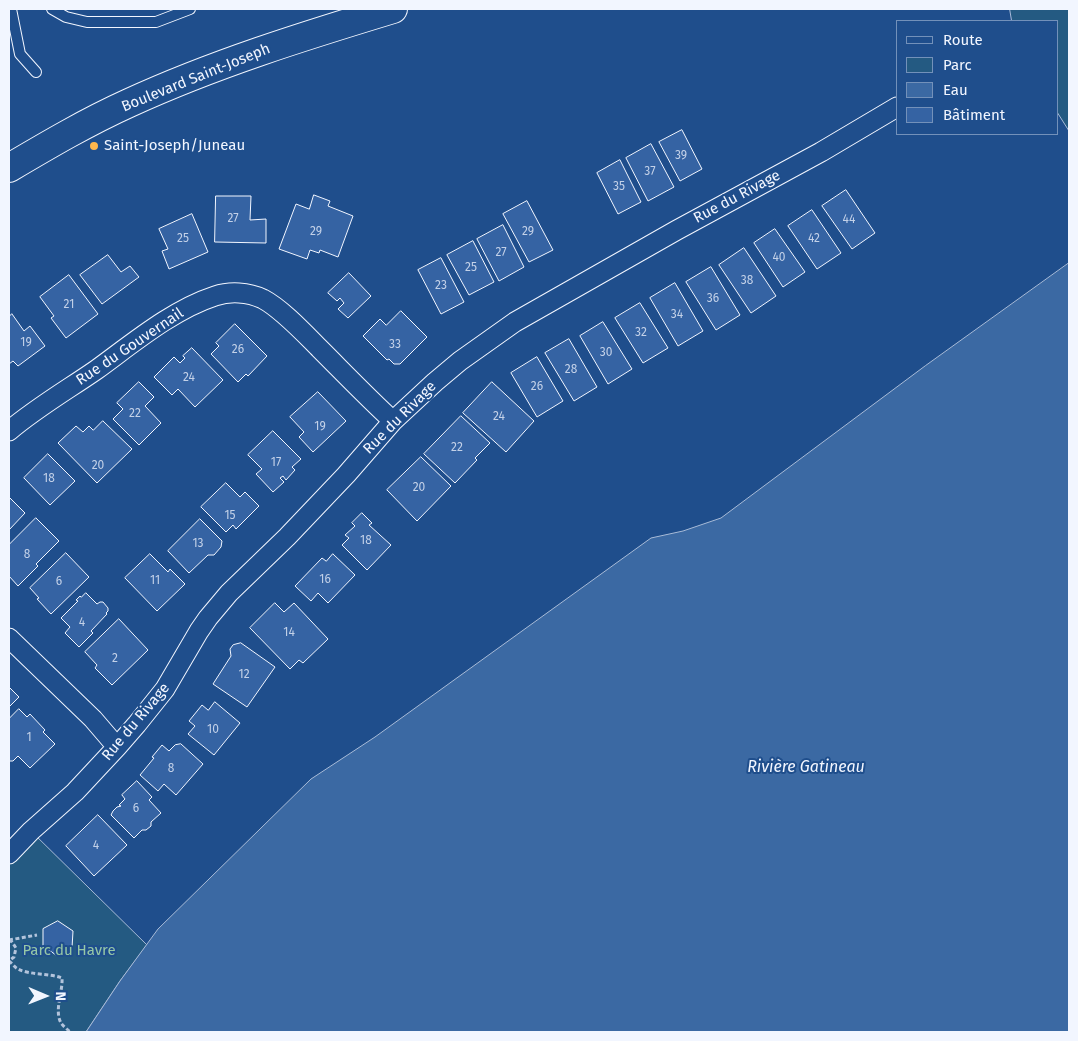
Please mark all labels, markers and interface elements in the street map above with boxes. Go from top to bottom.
legend [896,20,1058,135]
text: Route [943,31,983,49]
street label: Boulevard Saint-Joseph [119,40,273,116]
text: Parc [943,56,972,74]
text: Eau [943,81,968,99]
text: Bâtiment [943,106,1005,124]
place label: Saint-Joseph/Juneau [104,137,245,155]
marker: Saint-Joseph/Juneau [88,140,100,152]
house number: 39 [675,149,687,163]
house number: 37 [644,165,656,179]
street label: Rue du Rivage [690,167,784,227]
house number: 35 [613,180,625,194]
house number: 27 [227,212,239,226]
house number: 44 [843,213,855,227]
house number: 29 [310,225,322,239]
house number: 29 [522,225,534,239]
house number: 25 [177,232,189,246]
house number: 42 [808,232,820,246]
house number: 27 [495,246,507,260]
house number: 40 [772,251,786,265]
house number: 25 [465,261,477,275]
house number: 38 [741,274,753,288]
house number: 23 [435,279,447,293]
house number: 36 [707,292,719,306]
house number: 21 [64,298,74,312]
street label: Rue du Gouvernail [73,304,187,390]
house number: 34 [671,308,683,322]
house number: 32 [635,326,647,340]
house number: 19 [20,336,32,350]
house number: 33 [389,338,401,352]
house number: 26 [232,343,244,357]
house number: 30 [600,346,612,360]
house number: 28 [565,363,577,377]
house number: 24 [183,371,195,385]
street label: Rue du Rivage [360,378,440,458]
house number: 26 [531,380,543,394]
house number: 22 [129,407,141,421]
house number: 24 [493,410,505,424]
house number: 19 [314,420,326,434]
house number: 22 [451,441,463,455]
house number: 17 [271,456,281,470]
house number: 20 [92,459,104,473]
house number: 18 [43,472,55,486]
house number: 20 [413,481,425,495]
house number: 15 [224,509,236,523]
house number: 18 [360,534,372,548]
house number: 13 [192,537,204,551]
house number: 8 [24,548,30,562]
house number: 16 [319,573,331,587]
house number: 11 [150,574,160,588]
house number: 6 [56,575,62,589]
house number: 4 [79,616,85,630]
house number: 14 [283,626,295,640]
house number: 2 [112,652,118,666]
house number: 12 [238,668,250,682]
street label: Rue du Rivage [98,680,174,764]
house number: 10 [207,723,219,737]
house number: 1 [26,731,32,745]
water label: Rivière Gatineau [747,758,865,778]
house number: 8 [168,762,174,776]
house number: 6 [133,802,139,816]
house number: 4 [93,839,99,853]
park label: Parc du Havre [22,942,116,960]
north arrow [20,971,70,1021]
text: N [52,991,69,1001]

